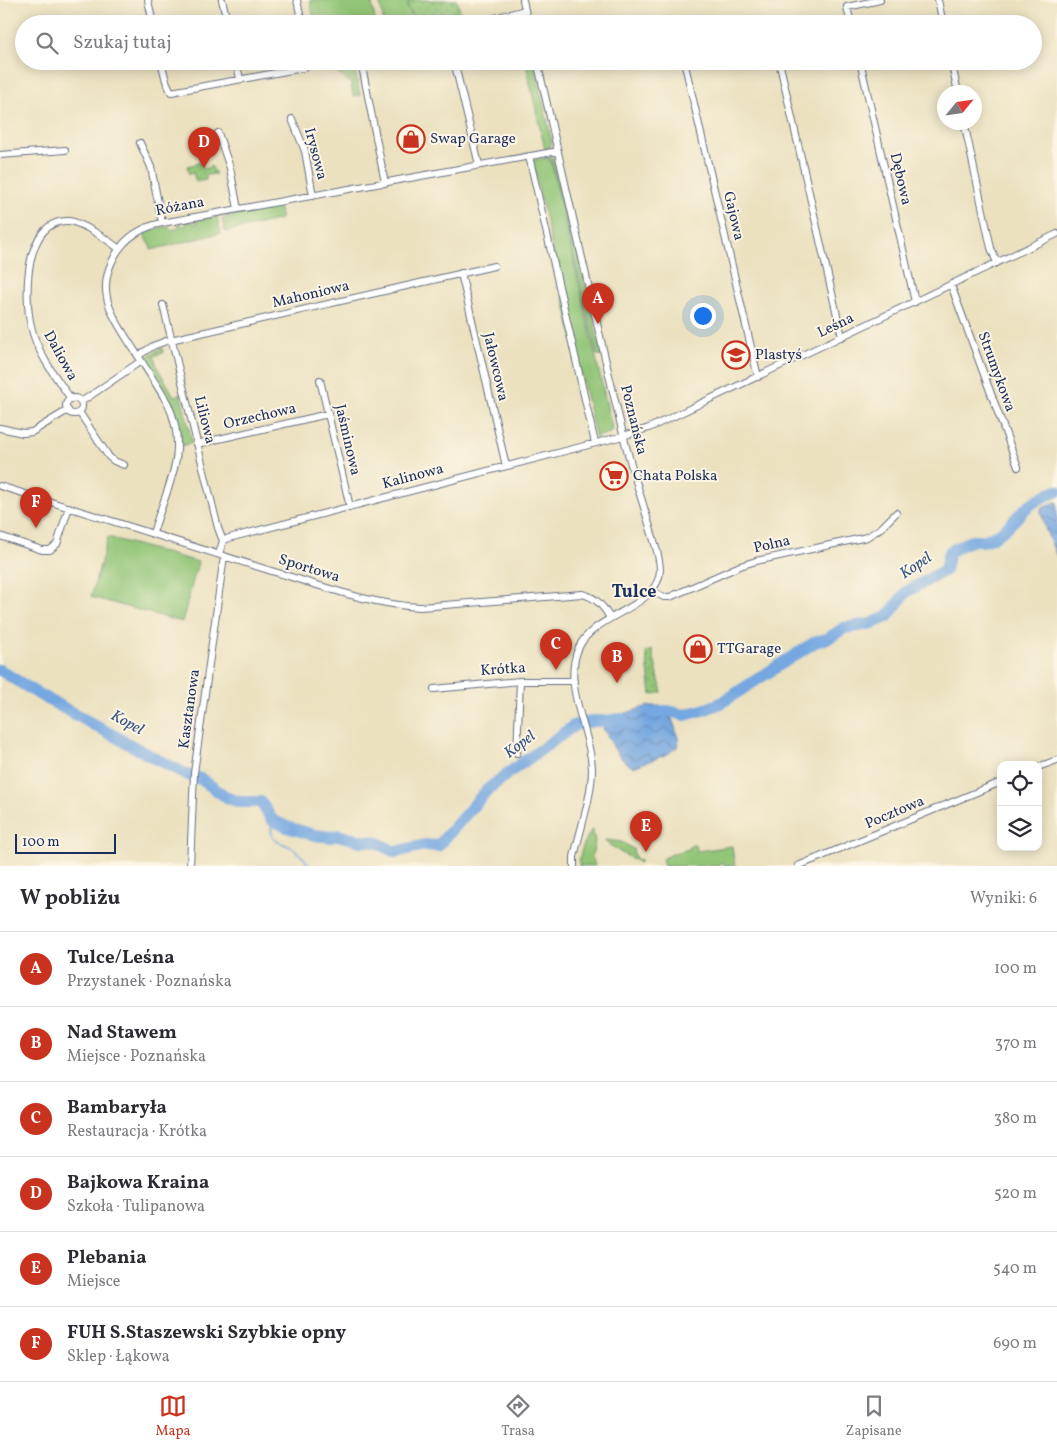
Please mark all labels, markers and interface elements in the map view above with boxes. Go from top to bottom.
search box [15,15,1042,70]
icon: search [33,29,61,57]
text: Szukaj tutaj [73,30,172,56]
north arrow [937,85,982,130]
shop icon: Swap Garage [396,124,426,154]
street label: Irysowa [298,126,332,182]
pin: D [188,127,220,168]
place label: Swap Garage [430,129,516,150]
street label: Dębowa [884,151,916,207]
street label: Gajowa [717,189,749,243]
street label: Różana [154,192,206,222]
street label: Mahoniowa [270,276,352,314]
pin: A [582,283,614,324]
your location [690,303,716,329]
street label: Leśna [814,308,858,344]
street label: Daliowa [38,327,82,385]
street label: Strumykowa [972,329,1020,415]
street label: Jałowcowa [477,331,513,403]
school or university icon: Plastyś [721,340,751,370]
place label: Plastyś [755,345,802,366]
street label: Poznańska [614,383,652,457]
street label: Liliowa [188,394,220,446]
street label: Orzechowa [222,398,298,436]
street label: Jaśminowa [329,402,365,478]
street label: Kalinowa [380,459,446,495]
supermarket icon: Chata Polska [599,461,629,491]
place label: Chata Polska [633,466,718,487]
pin: F [20,487,52,528]
street label: Polna [752,531,792,559]
water label: Kopel [896,547,936,585]
street label: Sportowa [276,550,342,588]
district label: Tulce [611,580,657,605]
pin: C [540,629,572,670]
shop icon: TTGarage [683,634,713,664]
place label: TTGarage [717,639,781,660]
pin: B [601,642,633,683]
street label: Krótka [480,658,526,682]
street label: Kasztanowa [174,668,206,750]
water label: Kopel [107,705,147,741]
water label: Kopel [500,726,540,764]
map controls [997,761,1042,851]
button: locate [997,761,1042,806]
street label: Pocztowa [862,791,928,835]
button: layers [997,806,1042,851]
pin: E [630,811,662,852]
scale bar [15,831,116,854]
text: 100 m [22,833,60,852]
text: W pobliżu [20,884,120,913]
text: Wyniki: 6 [970,888,1037,910]
text: Tulce/Leśna [67,945,175,971]
text: A [30,958,42,980]
text: 100 m [994,958,1037,980]
text: Przystanek · Poznańska [67,971,232,993]
text: Nad Stawem [67,1020,177,1046]
text: B [31,1033,41,1055]
text: 370 m [995,1033,1037,1055]
text: Miejsce · Poznańska [67,1046,206,1068]
text: Bambaryła [67,1095,167,1121]
text: C [31,1108,41,1130]
text: 380 m [994,1108,1037,1130]
text: Restauracja · Krótka [67,1121,207,1143]
text: Bajkowa Kraina [67,1170,209,1196]
text: D [30,1183,42,1205]
text: 520 m [994,1183,1037,1205]
text: Szkoła · Tulipanowa [67,1196,205,1218]
text: Plebania [67,1245,147,1271]
text: E [31,1258,41,1280]
text: 540 m [993,1258,1037,1280]
text: Miejsce [67,1271,120,1293]
text: FUH S.Staszewski Szybkie opny [67,1320,346,1346]
text: F [31,1333,41,1355]
text: 690 m [993,1333,1037,1355]
text: Sklep · Łąkowa [67,1346,170,1368]
tab: Mapa [155,1392,190,1441]
tab: Trasa [501,1392,535,1441]
tab: Zapisane [846,1392,902,1441]

